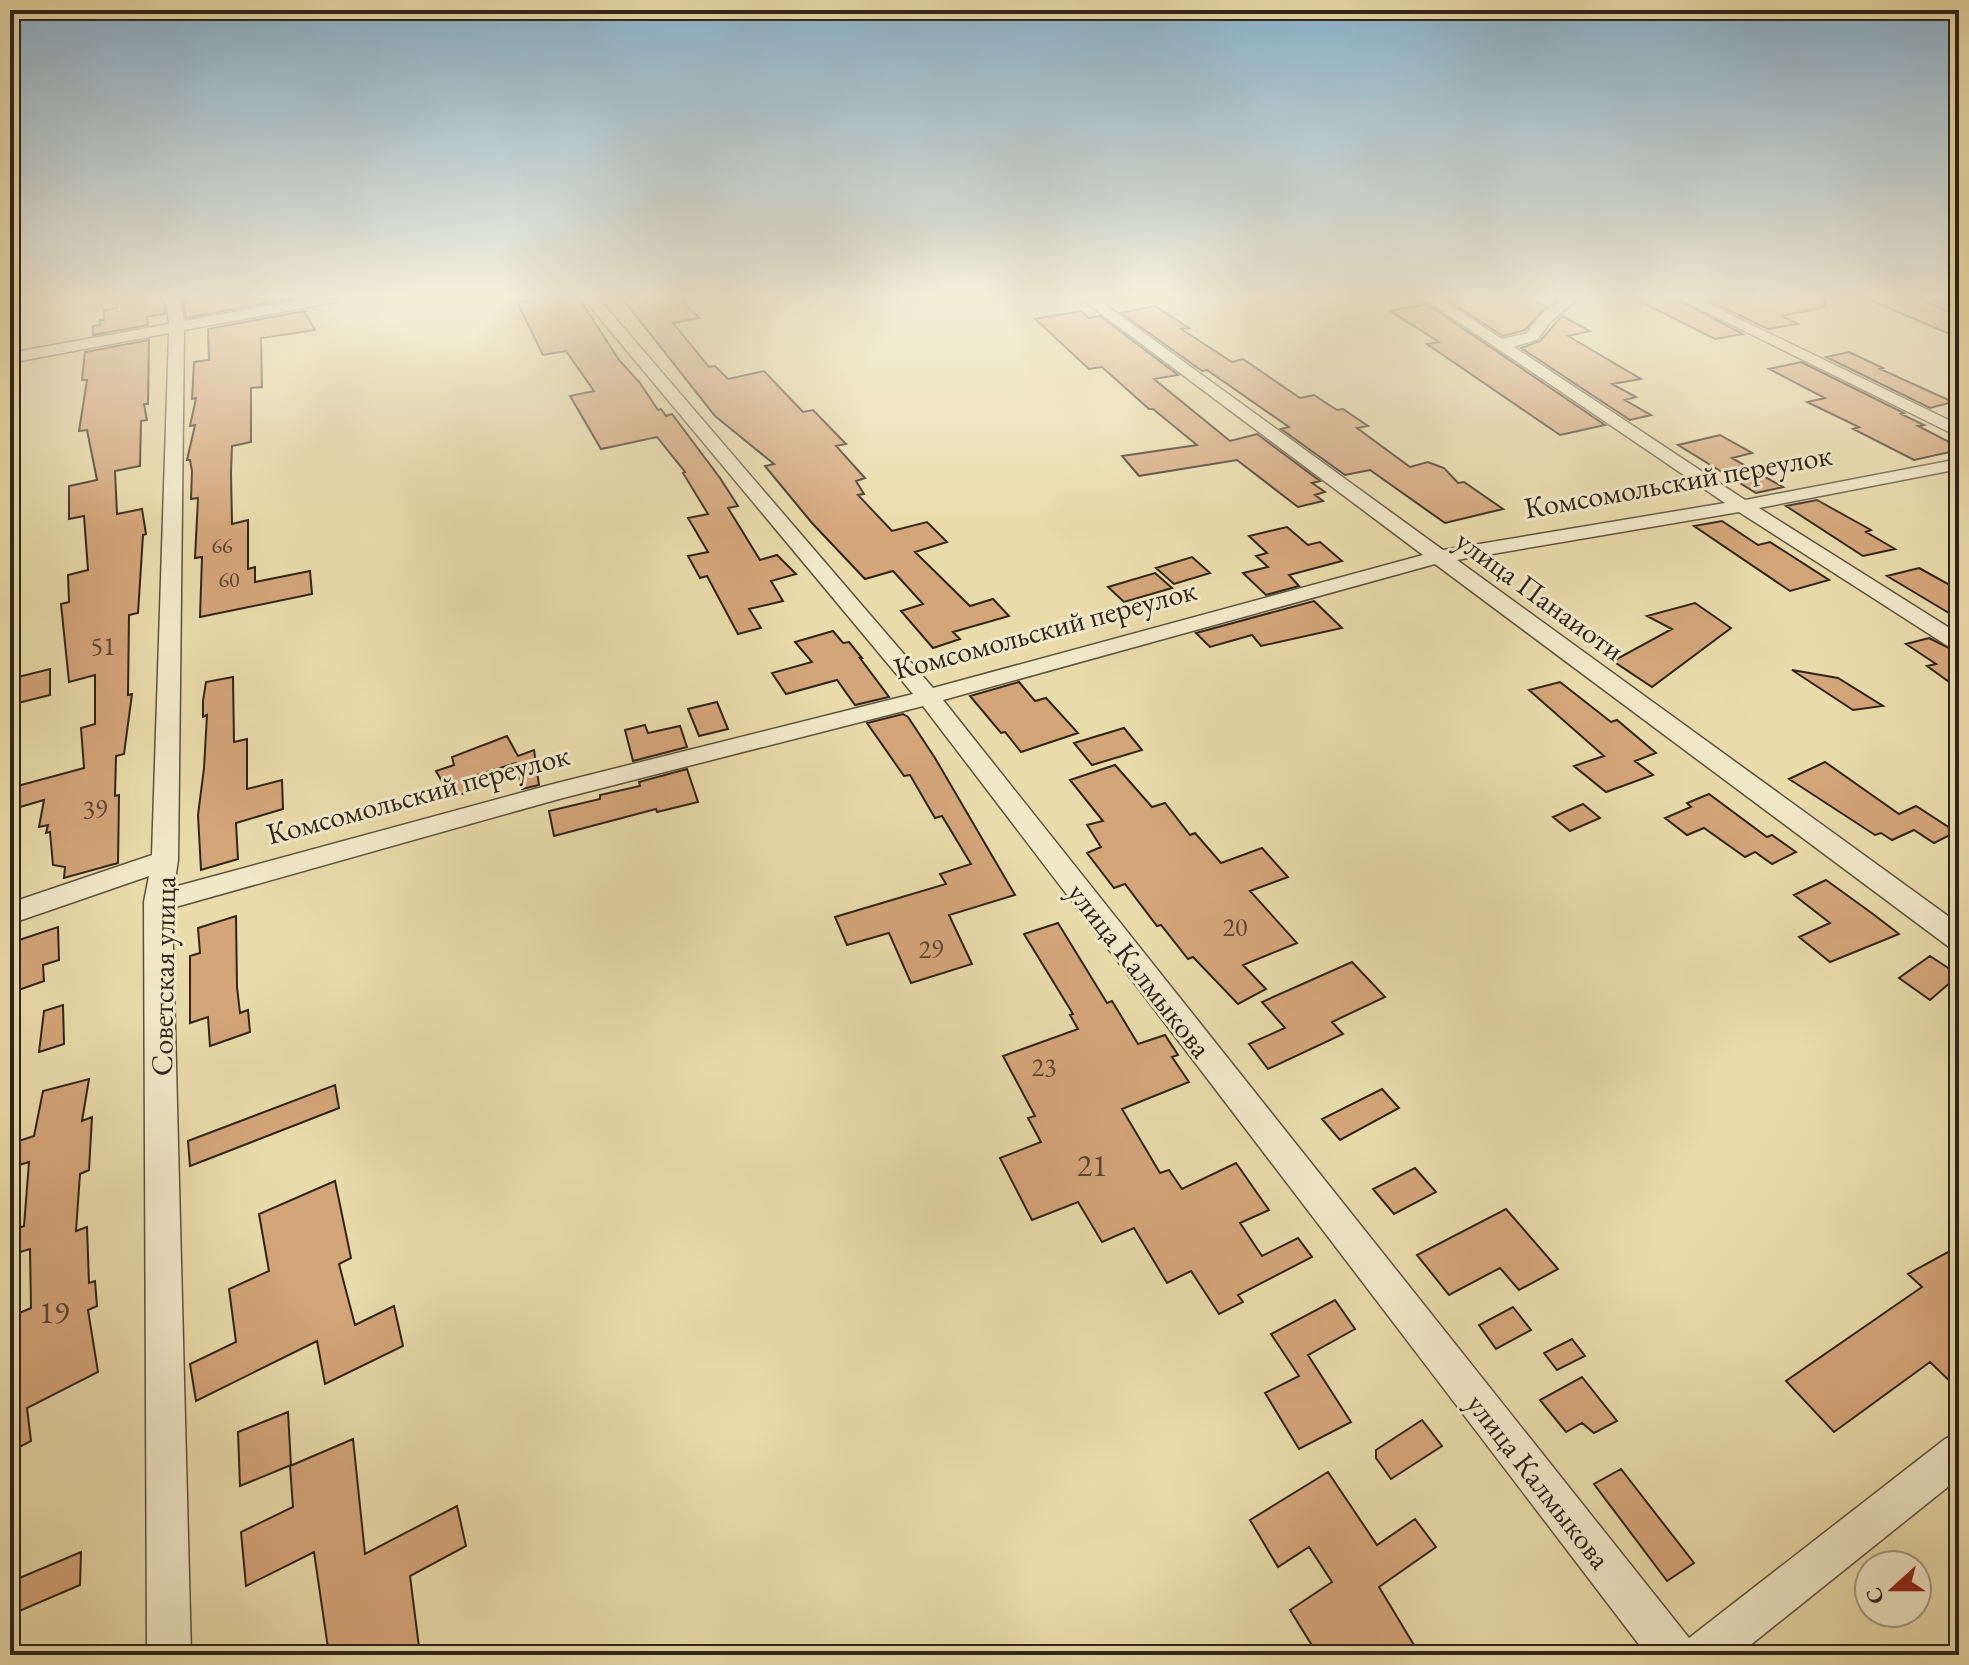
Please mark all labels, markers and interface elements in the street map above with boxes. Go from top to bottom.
street label: Комсомольский переулок [1521,435,1835,527]
street label: улица Панаиоти [1448,521,1632,669]
house number: 66 [211,531,233,560]
house number: 60 [218,565,240,594]
street label: Комсомольский переулок [889,570,1201,688]
house number: 51 [91,629,115,663]
street label: Комсомольский переулок [262,735,574,853]
house number: 39 [83,792,108,826]
street label: улица Калмыкова [1059,874,1221,1066]
street label: Советская улица [142,876,184,1076]
house number: 20 [1223,910,1247,944]
house number: 29 [919,932,944,966]
house number: 23 [1032,1050,1056,1084]
house number: 21 [1077,1144,1107,1186]
house number: 19 [39,1291,69,1333]
street label: улица Калмыкова [1458,1385,1620,1577]
north arrow [1853,1549,1933,1629]
text: С [1858,1584,1891,1608]

